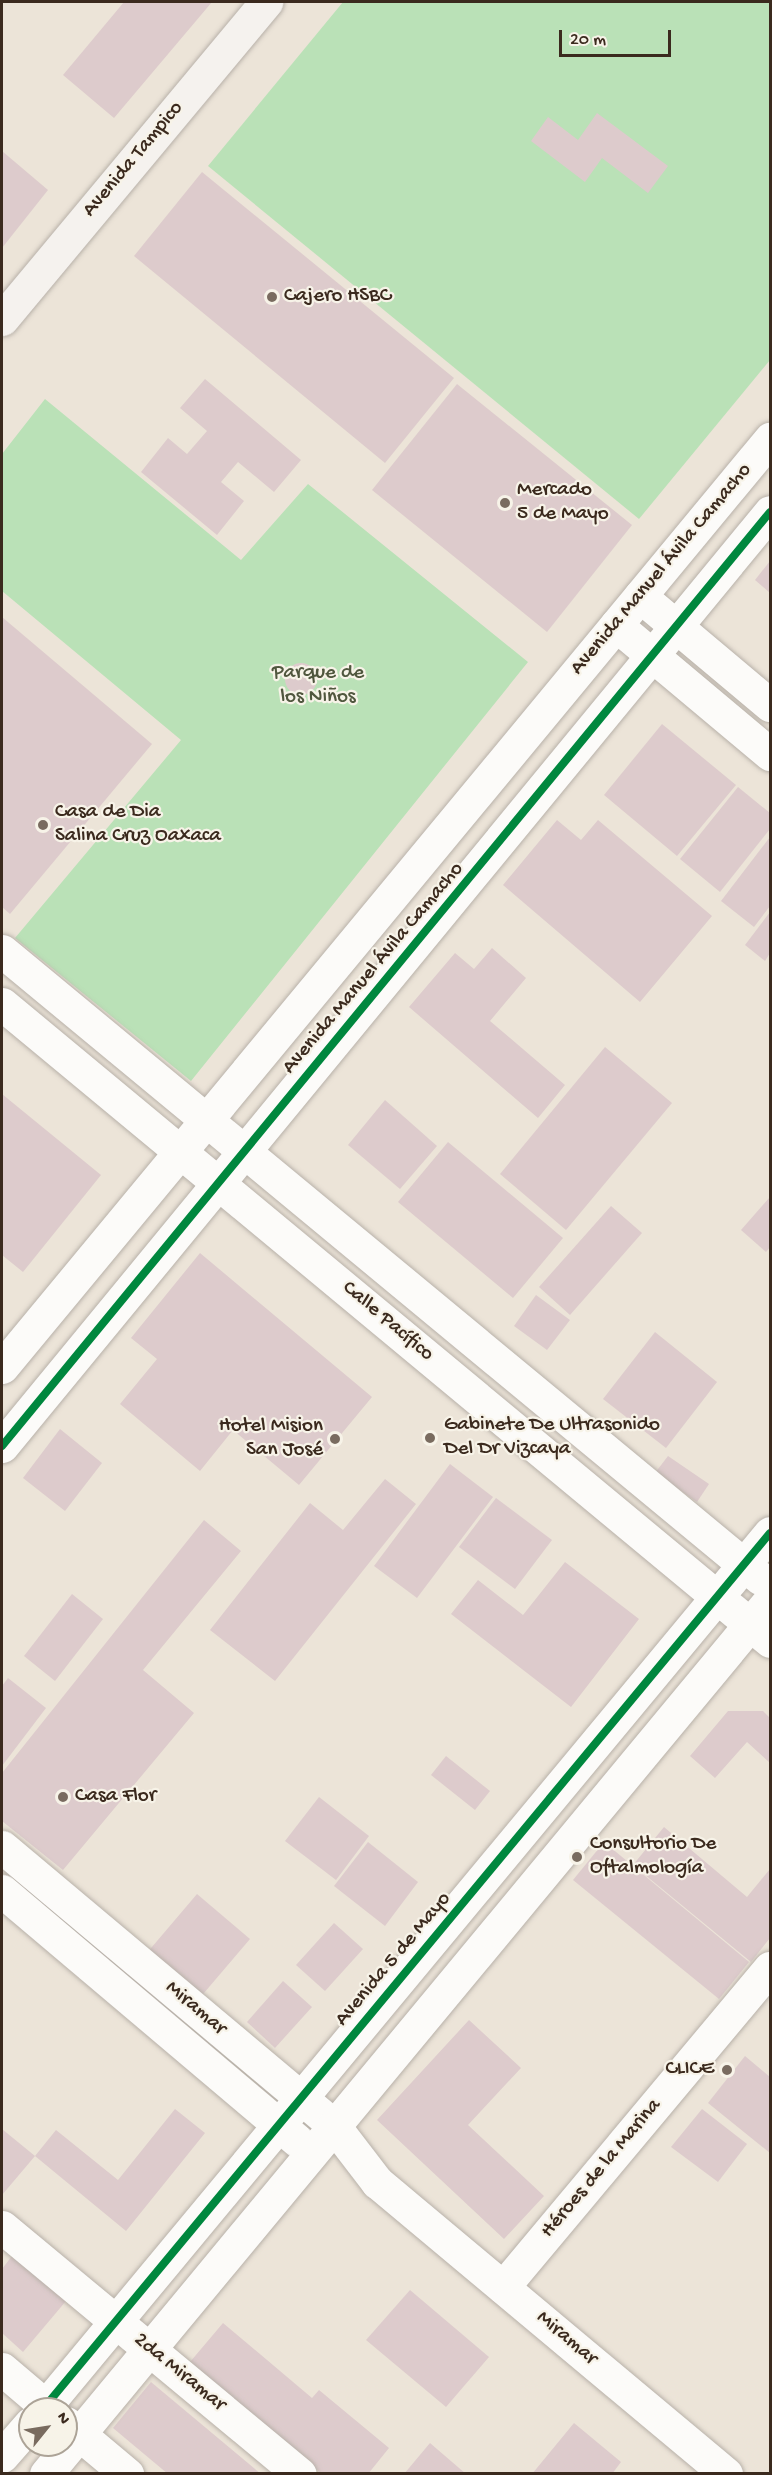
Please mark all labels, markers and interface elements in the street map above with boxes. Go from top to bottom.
scale bar [562,18,674,56]
text: 20 m [570,30,606,51]
street label: Avenida Tampico [78,97,190,223]
place label: Cajero HSBC [284,284,391,310]
marker: Cajero HSBC [265,290,279,304]
street label: Avenida Manuel Ávila Camacho [566,459,758,681]
place label: Mercado 5 de Mayo [517,478,609,528]
marker: Mercado 5 de Mayo [498,496,512,510]
park label: Parque de los Niños [272,661,364,711]
place label: Casa de Dia Salina Cruz Oaxaca [55,800,221,850]
marker: Casa de Dia Salina Cruz Oaxaca [36,818,50,832]
street label: Avenida Manuel Ávila Camacho [278,858,470,1080]
street label: Calle Pacífico [336,1276,438,1368]
place label: Gabinete De Ultrasonido Del Dr Vizcaya [444,1413,660,1463]
place label: Hotel Mision San José [219,1414,323,1464]
marker: Gabinete De Ultrasonido Del Dr Vizcaya [421,1429,439,1447]
marker: Hotel Mision San José [328,1432,342,1446]
place label: Casa Flor [75,1784,156,1810]
marker: Casa Flor [56,1790,70,1804]
place label: Consultorio De Oftalmología [590,1832,716,1882]
marker: Consultorio De Oftalmología [568,1848,586,1866]
street label: Avenida 5 de Mayo [330,1888,458,2032]
street label: Miramar [159,1976,231,2042]
place label: CLICE [665,2057,714,2083]
marker: CLICE [718,2061,736,2079]
street label: Héroes de la Marina [536,2094,668,2244]
street label: Miramar [530,2306,602,2372]
street label: 2da Miramar [128,2328,230,2418]
north arrow [18,2397,78,2457]
text: N [51,2409,73,2428]

